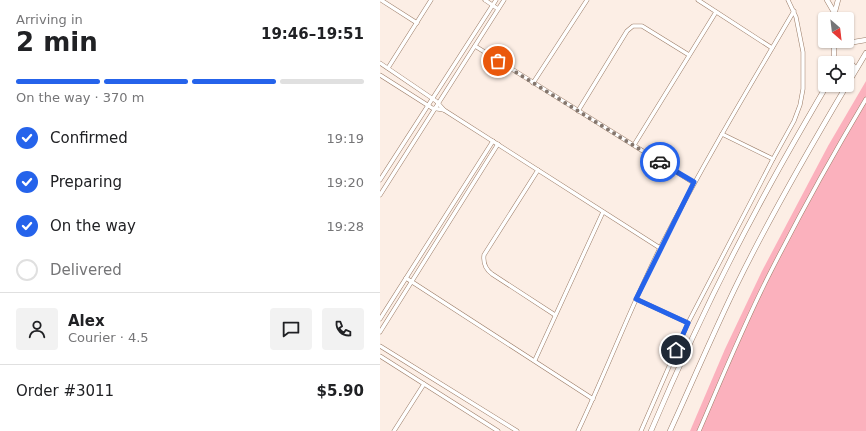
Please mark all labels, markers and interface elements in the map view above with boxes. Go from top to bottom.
text: Arriving in [16,12,83,27]
north arrow [818,12,854,48]
map controls [818,12,854,92]
text: 19:46–19:51 [261,25,364,43]
text: 2 min [16,27,98,57]
pin [481,44,515,78]
icon: bag [487,50,509,72]
button: locate [818,56,854,92]
text: On the way · 370 m [16,90,144,105]
icon: check [16,127,38,149]
text: Confirmed [50,129,128,147]
text: 19:19 [327,131,364,146]
courier [640,142,680,182]
icon: car [649,151,671,173]
icon: check [16,171,38,193]
text: Preparing [50,173,122,191]
text: 19:20 [327,175,364,190]
icon: check [16,215,38,237]
text: On the way [50,217,136,235]
text: 19:28 [327,219,364,234]
text: Delivered [50,261,122,279]
button: person [16,308,58,350]
button: chat [270,308,312,350]
button: phone [322,308,364,350]
text: Alex [68,312,105,330]
text: Courier · 4.5 [68,330,149,345]
pin [659,333,693,367]
icon: home [665,339,687,361]
text: Order #3011 [16,382,114,400]
text: $5.90 [317,382,364,400]

